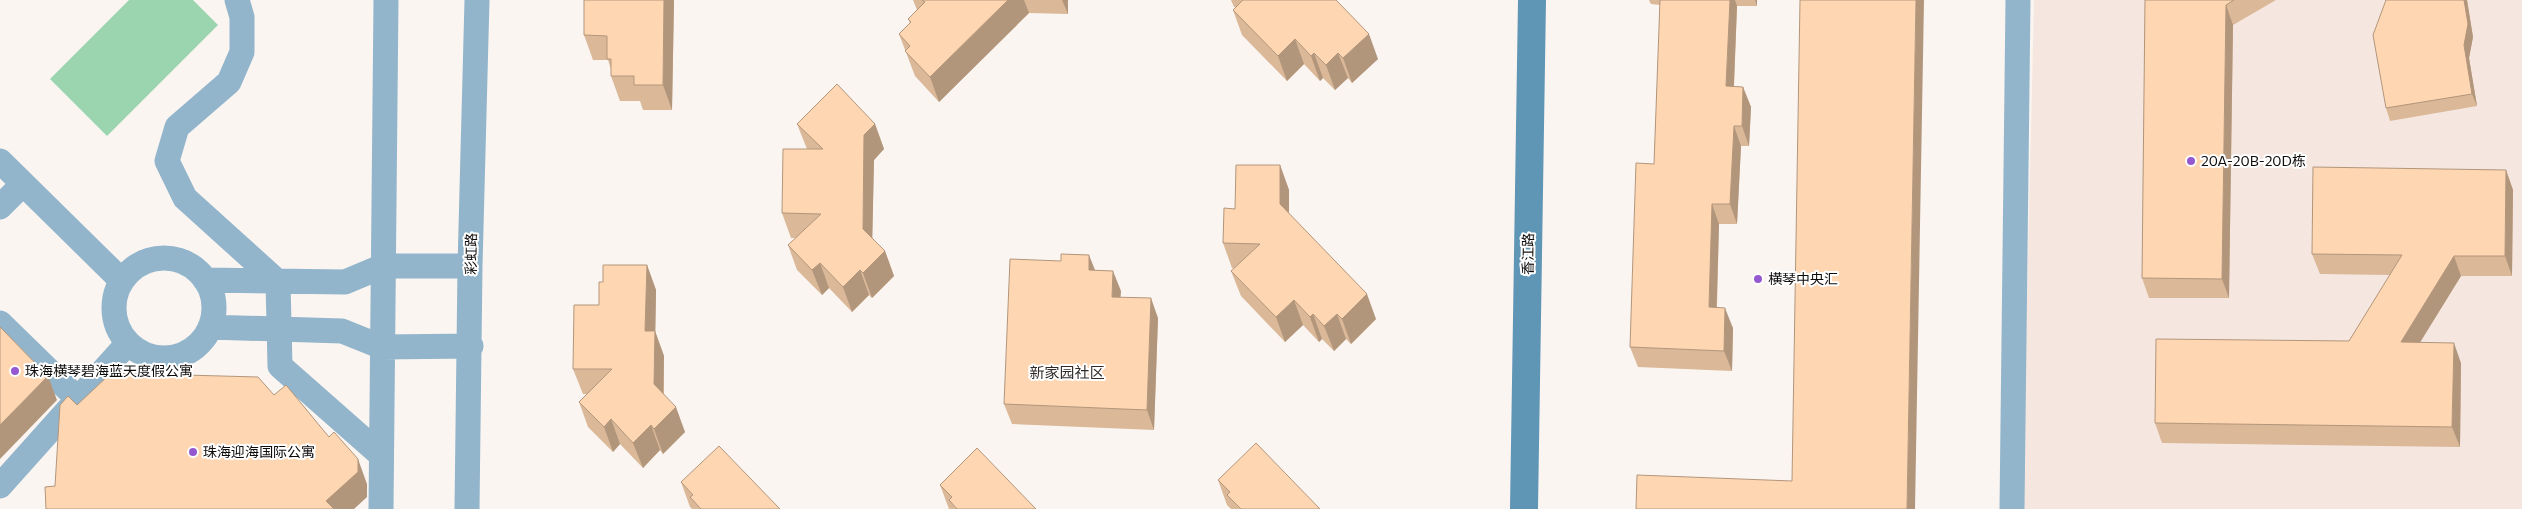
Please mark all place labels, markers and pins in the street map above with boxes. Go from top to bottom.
place label: 20A-20B-20D栋 [2201,152,2306,169]
marker: 20A-20B-20D栋 [2185,155,2197,167]
place label: 横琴中央汇 [1768,270,1838,287]
marker: 横琴中央汇 [1752,273,1764,285]
place label: 珠海横琴碧海蓝天度假公寓 [25,362,193,379]
marker: 珠海横琴碧海蓝天度假公寓 [9,365,21,377]
place label: 珠海迎海国际公寓 [203,443,315,460]
marker: 珠海迎海国际公寓 [187,446,199,458]

